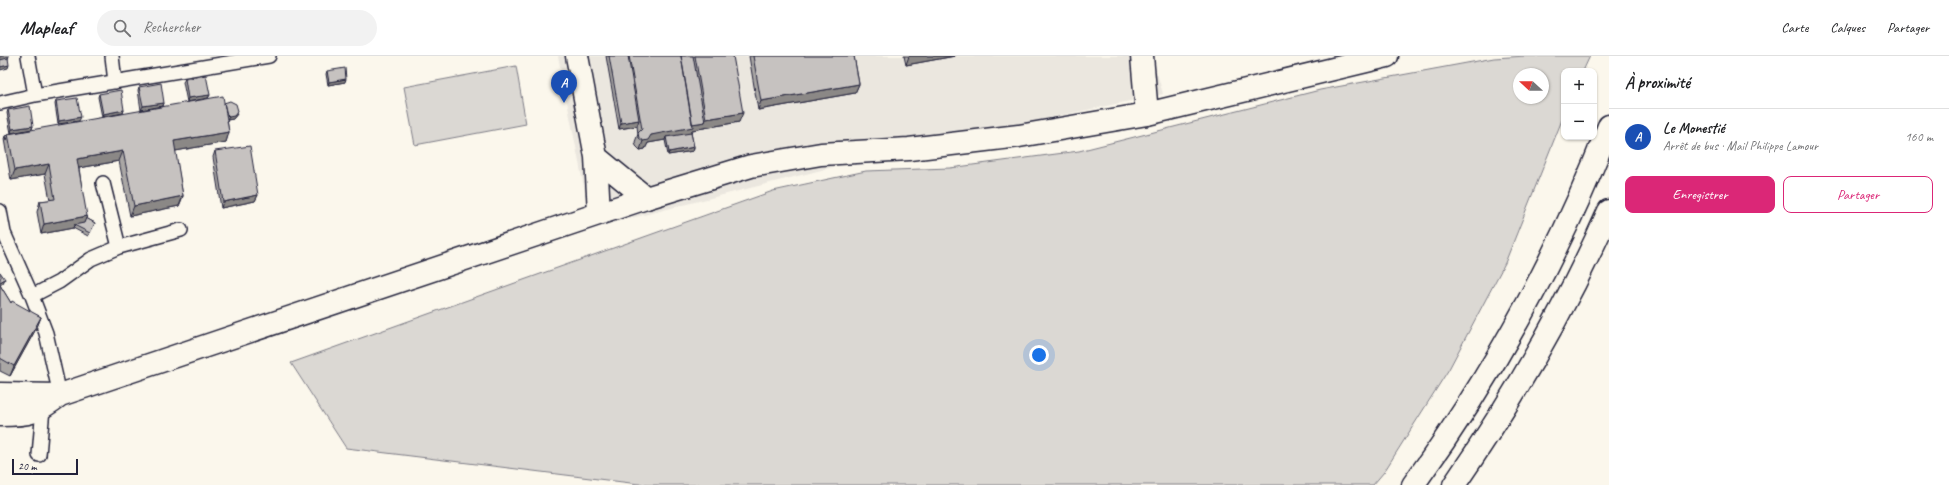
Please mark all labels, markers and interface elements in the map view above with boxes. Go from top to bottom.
search box [97,10,377,46]
text: Mapleaf [20,16,73,40]
icon: search [111,17,133,39]
text: Rechercher [143,18,201,37]
text: Carte [1781,19,1808,36]
text: Calques [1830,19,1865,36]
text: Partager [1887,19,1929,36]
north arrow [1513,68,1549,104]
map controls [1561,68,1597,140]
button: + [1561,68,1597,104]
pin: A [551,70,577,103]
text: À proximité [1625,72,1690,93]
button: − [1561,104,1597,140]
text: Le Monestié [1663,119,1724,138]
text: A [1635,129,1641,145]
text: 160 m [1905,129,1933,145]
text: Arrêt de bus · Mail Philippe Lamour [1663,138,1818,154]
button: Enregistrer [1625,176,1775,213]
button: Partager [1783,176,1933,213]
your location [1029,345,1049,365]
scale bar [12,457,78,476]
text: 20 m [18,459,37,473]

